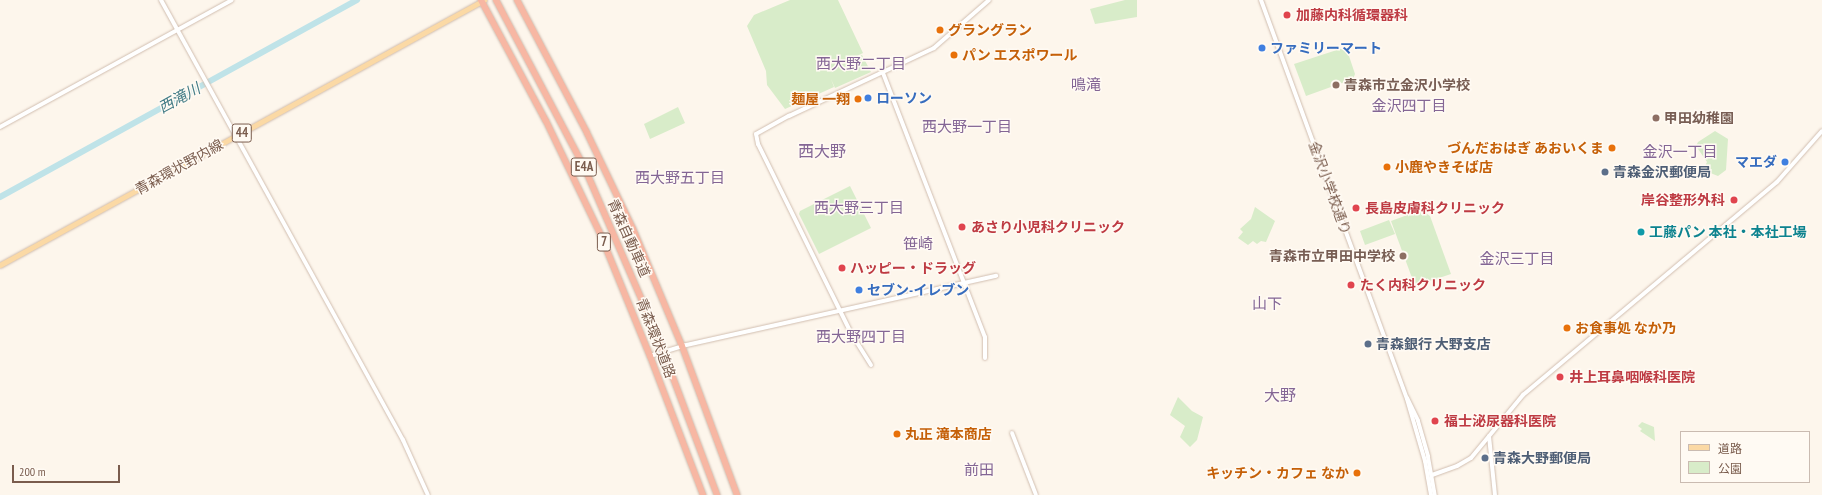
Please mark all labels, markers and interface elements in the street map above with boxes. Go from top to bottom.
place label: 加藤内科循環器科 [1296,7,1408,23]
marker: 加藤内科循環器科 [1281,9,1293,21]
place label: グラングラン [948,22,1032,38]
marker: グラングラン [935,25,945,35]
place label: ファミリーマート [1270,40,1382,56]
marker: ファミリーマート [1257,43,1267,53]
place label: パン エスポワール [962,47,1077,63]
marker: パン エスポワール [949,50,959,60]
district label: 西大野二丁目 [816,55,906,73]
district label: 鳴滝 [1071,76,1101,94]
place label: 青森市立金沢小学校 [1344,77,1470,93]
water label: 西滝川 [155,79,203,117]
marker: 青森市立金沢小学校 [1331,80,1341,90]
place label: ローソン [876,90,932,106]
place label: 麺屋 一翔 [791,91,850,107]
marker: ローソン [863,93,873,103]
marker: 麺屋 一翔 [853,94,863,104]
district label: 金沢四丁目 [1372,97,1446,115]
place label: 甲田幼稚園 [1664,110,1734,126]
marker: 甲田幼稚園 [1651,113,1661,123]
district label: 西大野一丁目 [922,118,1012,136]
road number: 44 [231,122,253,144]
street label: 青森環状野内線 [132,136,226,198]
street label: 金沢小学校通り [1305,139,1355,237]
place label: づんだおはぎ あおいくま [1447,140,1604,156]
district label: 西大野 [798,141,846,161]
marker: づんだおはぎ あおいくま [1607,143,1617,153]
district label: 金沢一丁目 [1643,143,1717,161]
place label: マエダ [1735,154,1777,170]
road number: E4A [570,156,598,178]
marker: マエダ [1780,157,1790,167]
place label: 小鹿やきそば店 [1395,159,1493,175]
marker: 小鹿やきそば店 [1382,162,1392,172]
place label: 青森金沢郵便局 [1613,164,1711,180]
marker: 青森金沢郵便局 [1600,167,1610,177]
district label: 西大野五丁目 [635,169,725,187]
place label: 岸谷整形外科 [1641,192,1725,208]
marker: 岸谷整形外科 [1728,194,1740,206]
street label: 青森自動車道 [604,196,654,280]
district label: 西大野三丁目 [814,199,904,217]
place label: 長島皮膚科クリニック [1365,200,1505,216]
marker: 長島皮膚科クリニック [1350,202,1362,214]
place label: あさり小児科クリニック [971,219,1125,235]
marker: あさり小児科クリニック [956,221,968,233]
place label: 工藤パン 本社・本社工場 [1649,224,1806,240]
marker: 工藤パン 本社・本社工場 [1636,227,1646,237]
road number: 7 [596,231,612,253]
district label: 笹崎 [903,235,933,253]
place label: 青森市立甲田中学校 [1269,248,1395,264]
district label: 金沢三丁目 [1480,250,1554,268]
marker: 青森市立甲田中学校 [1398,251,1408,261]
place label: ハッピー・ドラッグ [850,260,976,276]
marker: ハッピー・ドラッグ [837,263,847,273]
place label: たく内科クリニック [1360,277,1486,293]
marker: たく内科クリニック [1345,279,1357,291]
place label: セブン-イレブン [867,282,969,298]
marker: セブン-イレブン [854,285,864,295]
district label: 山下 [1252,295,1282,313]
street label: 青森環状道路 [633,296,679,380]
place label: お食事処 なか乃 [1575,320,1676,336]
marker: お食事処 なか乃 [1562,323,1572,333]
district label: 西大野四丁目 [816,328,906,346]
place label: 青森銀行 大野支店 [1376,336,1491,352]
marker: 青森銀行 大野支店 [1363,339,1373,349]
place label: 井上耳鼻咽喉科医院 [1569,369,1695,385]
marker: 井上耳鼻咽喉科医院 [1554,371,1566,383]
district label: 大野 [1264,385,1296,405]
place label: 福士泌尿器科医院 [1444,413,1556,429]
marker: 福士泌尿器科医院 [1429,415,1441,427]
place label: 丸正 滝本商店 [905,426,992,442]
marker: 丸正 滝本商店 [892,429,902,439]
legend [1680,431,1810,483]
text: 道路 [1718,441,1742,456]
place label: 青森大野郵便局 [1493,450,1591,466]
marker: 青森大野郵便局 [1480,453,1490,463]
scale bar [14,457,122,483]
district label: 前田 [964,461,994,479]
text: 公園 [1718,461,1742,476]
text: 200 m [19,464,46,479]
place label: キッチン・カフェ なか [1206,465,1349,481]
marker: キッチン・カフェ なか [1352,468,1362,478]

